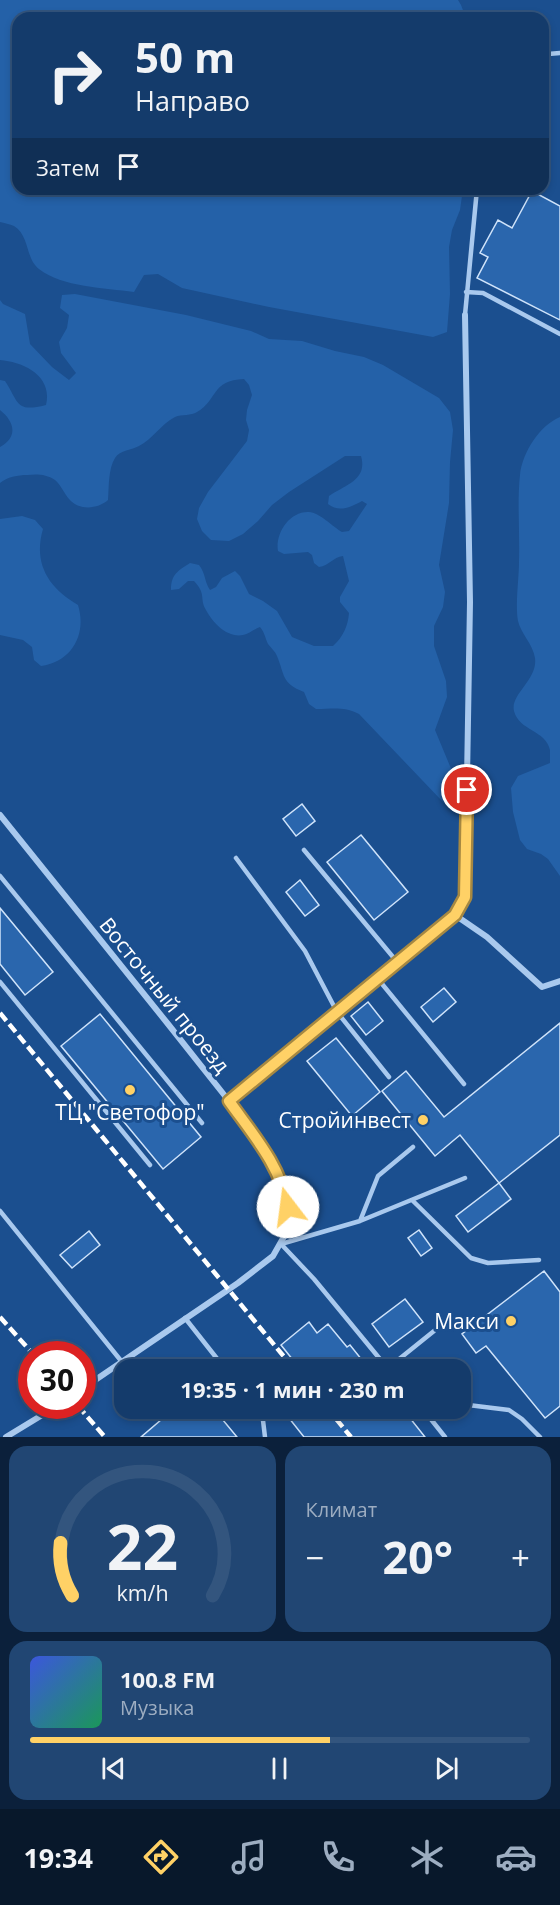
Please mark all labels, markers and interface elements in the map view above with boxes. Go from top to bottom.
text: 50 m [135,28,235,85]
icon: right [36,36,114,114]
text: Направо [135,82,250,119]
icon: arrive [112,150,145,183]
text: Затем [36,152,100,182]
pin [441,764,492,815]
icon: arrive [450,773,483,806]
street label: Восточный проезд [94,911,236,1079]
marker: ТЦ "Светофор" [123,1083,137,1097]
place label: ТЦ "Светофор" [55,1098,205,1126]
place label: Стройинвест [279,1106,411,1134]
marker: Стройинвест [416,1113,430,1127]
position arrow [256,1175,320,1239]
place label: Макси [434,1307,499,1335]
marker: Макси [504,1314,518,1328]
speed limit sign: 30 [18,1341,96,1419]
text: 19:35 · 1 мин · 230 m [180,1374,405,1404]
text: Климат [306,1496,377,1523]
text: 22 [107,1503,178,1588]
text: 20° [382,1526,453,1587]
text: − [306,1535,324,1580]
text: + [511,1535,530,1580]
text: km/h [116,1578,168,1607]
text: 100.8 FM [120,1664,215,1694]
text: Музыка [120,1694,194,1721]
icon: previous [97,1752,130,1785]
icon: pause [263,1752,296,1785]
icon: next [430,1752,463,1785]
icon: directions [140,1836,182,1878]
icon: music [228,1836,270,1878]
icon: phone [317,1836,359,1878]
icon: climate [406,1836,448,1878]
icon: car [495,1836,537,1878]
text: 19:34 [23,1839,93,1876]

